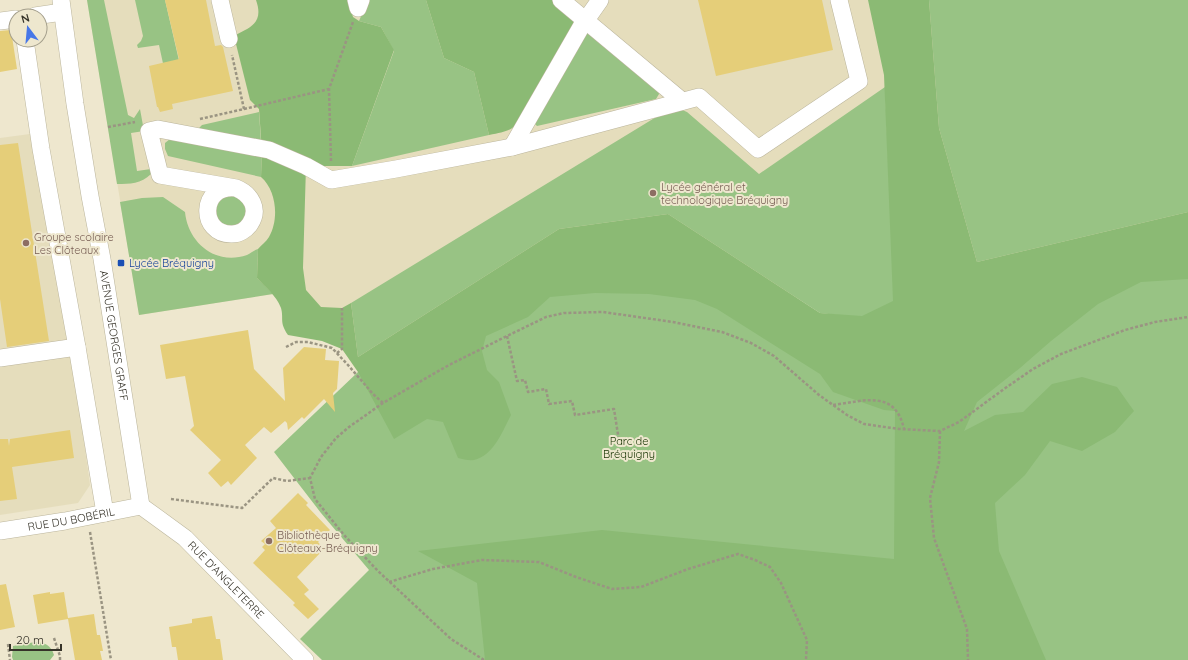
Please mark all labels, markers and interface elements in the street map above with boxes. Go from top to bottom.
north arrow [8,8,48,48]
text: N [19,11,31,26]
place label: Lycée général et technologique Bréquigny [661,180,788,207]
marker: Lycée général et technologique Bréquigny [648,188,658,198]
place label: Groupe scolaire Les Clôteaux [34,230,114,257]
marker: Groupe scolaire Les Clôteaux [21,238,31,248]
place label: Lycée Bréquigny [129,256,214,270]
marker: Lycée Bréquigny [116,258,126,268]
street label: AVENUE GEORGES GRAFF [97,269,131,402]
park label: Parc de Bréquigny [603,434,655,461]
street label: RUE DU BOBÉRIL [26,504,116,534]
place label: Bibliothèque Clôteaux-Bréquigny [277,528,378,555]
marker: Bibliothèque Clôteaux-Bréquigny [264,536,274,546]
street label: RUE D'ANGLETERRE [185,538,267,622]
scale bar [10,626,61,652]
text: 20 m [16,632,44,647]

